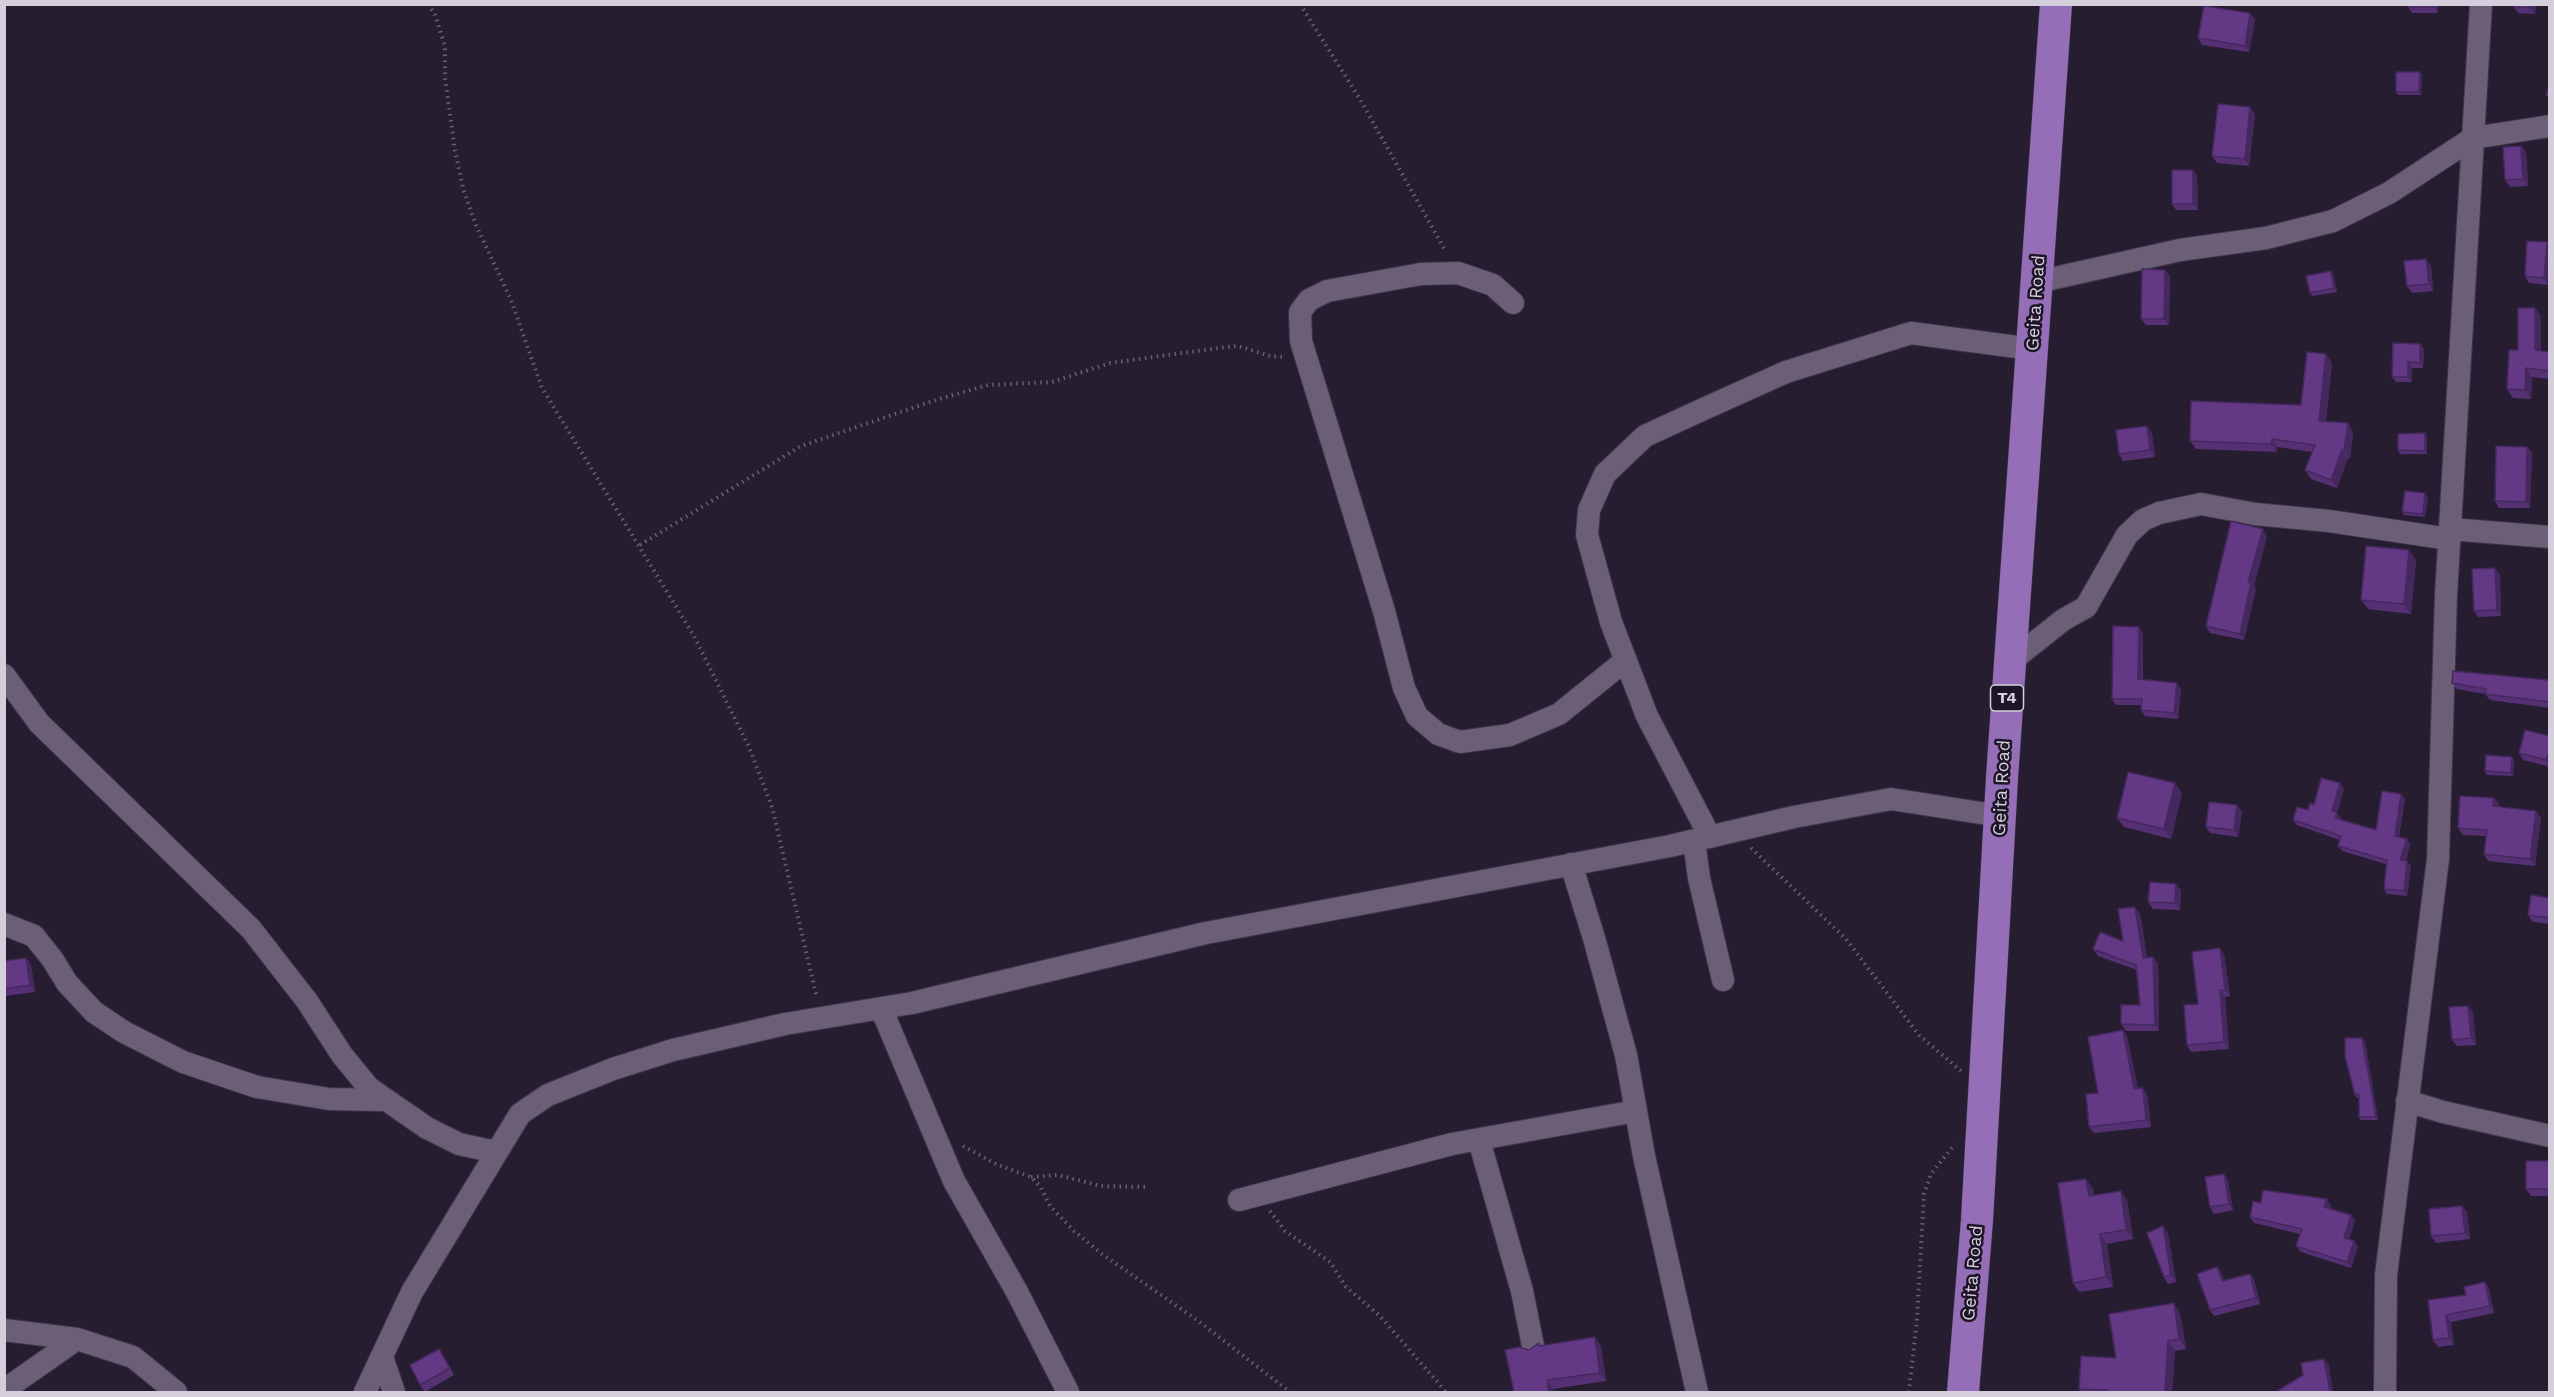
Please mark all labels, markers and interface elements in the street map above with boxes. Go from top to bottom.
street label: Geita Road [2022,254,2050,352]
road number: T4 [1990,685,2024,711]
street label: Geita Road [1989,739,2015,837]
street label: Geita Road [1958,1224,1988,1322]

